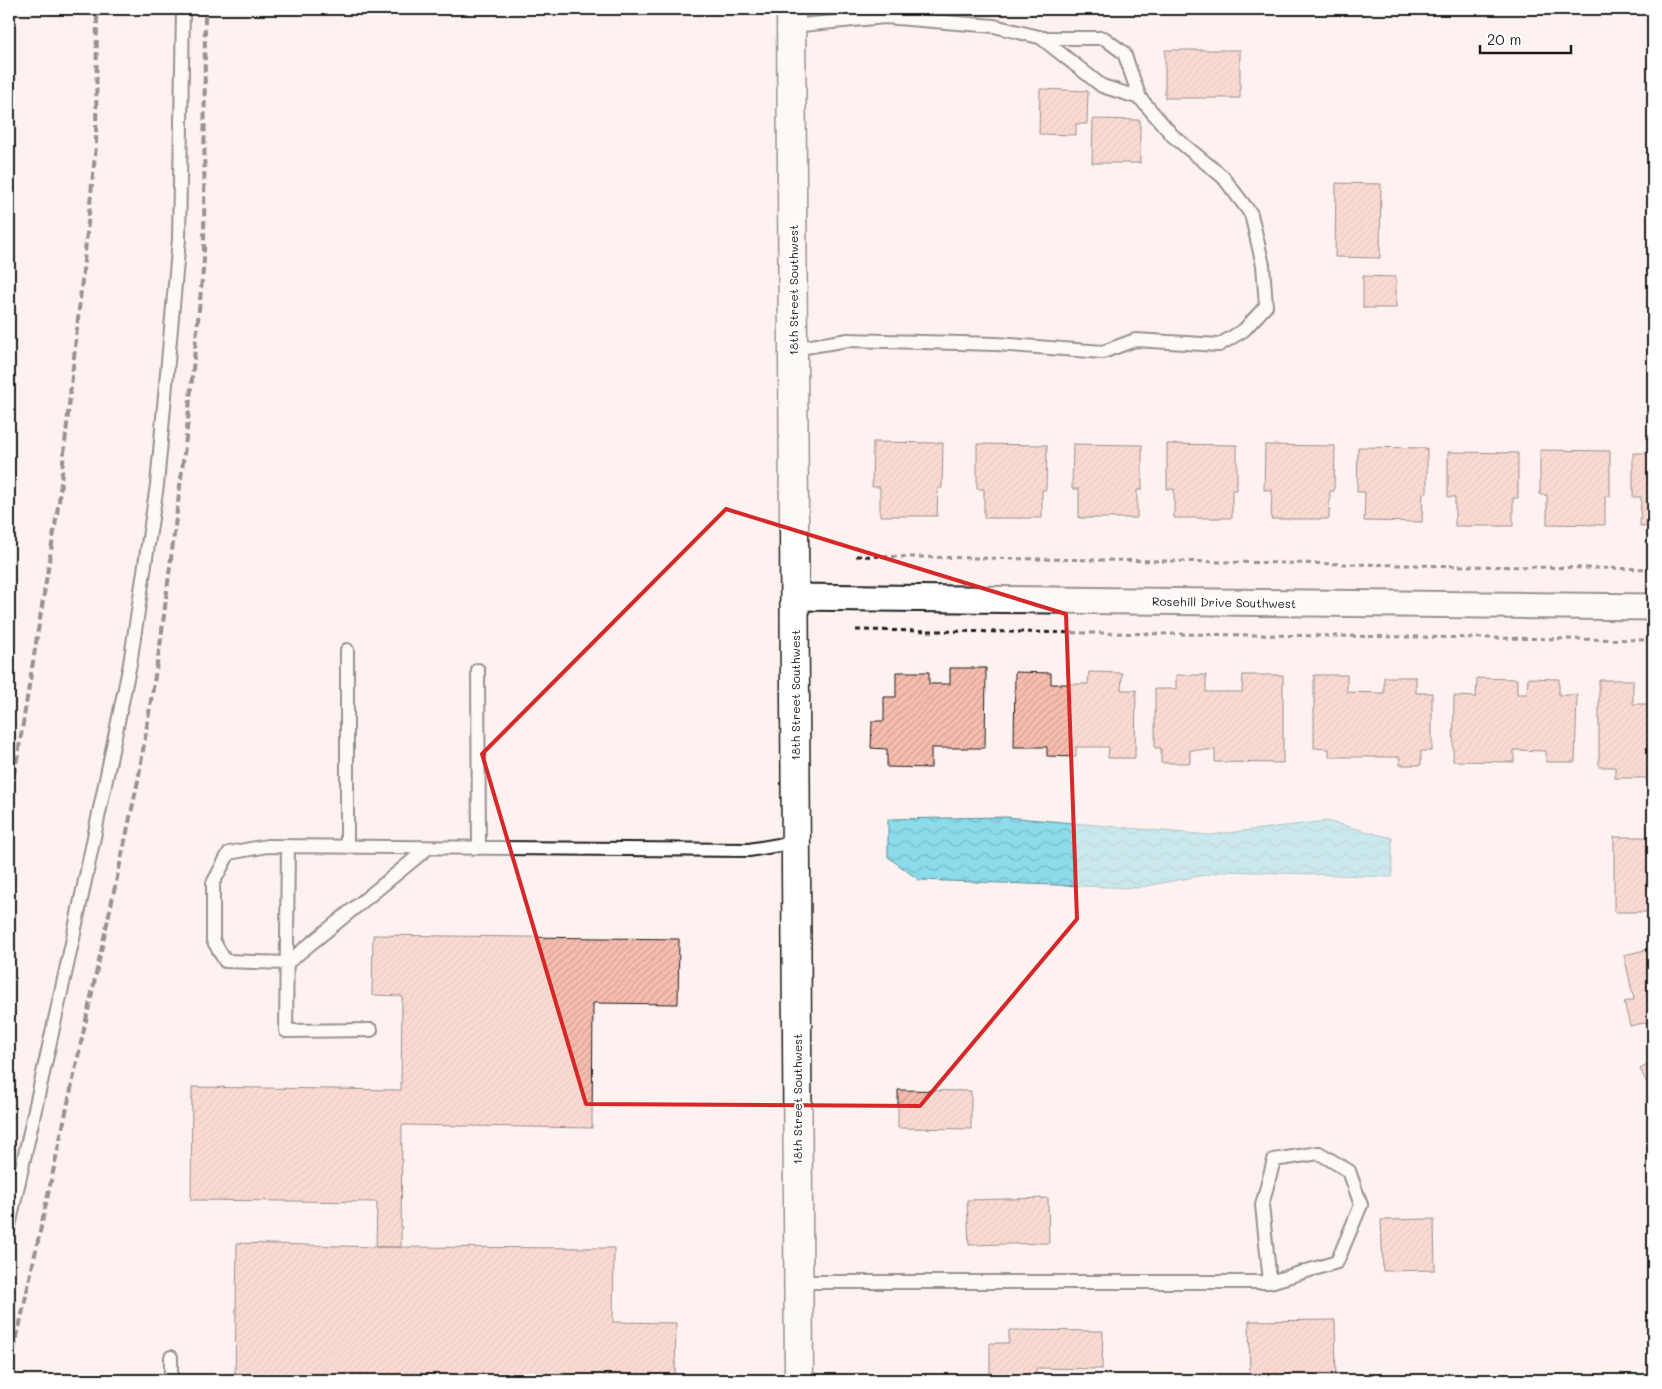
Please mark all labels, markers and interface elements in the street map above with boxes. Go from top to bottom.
scale bar [1480,22,1571,54]
text: 20 m [1487,29,1521,49]
street label: 18th Street Southwest [785,225,801,355]
street label: Rosehill Drive Southwest [1152,593,1296,611]
street label: 18th Street Southwest [787,630,803,760]
street label: 18th Street Southwest [789,1034,805,1164]

